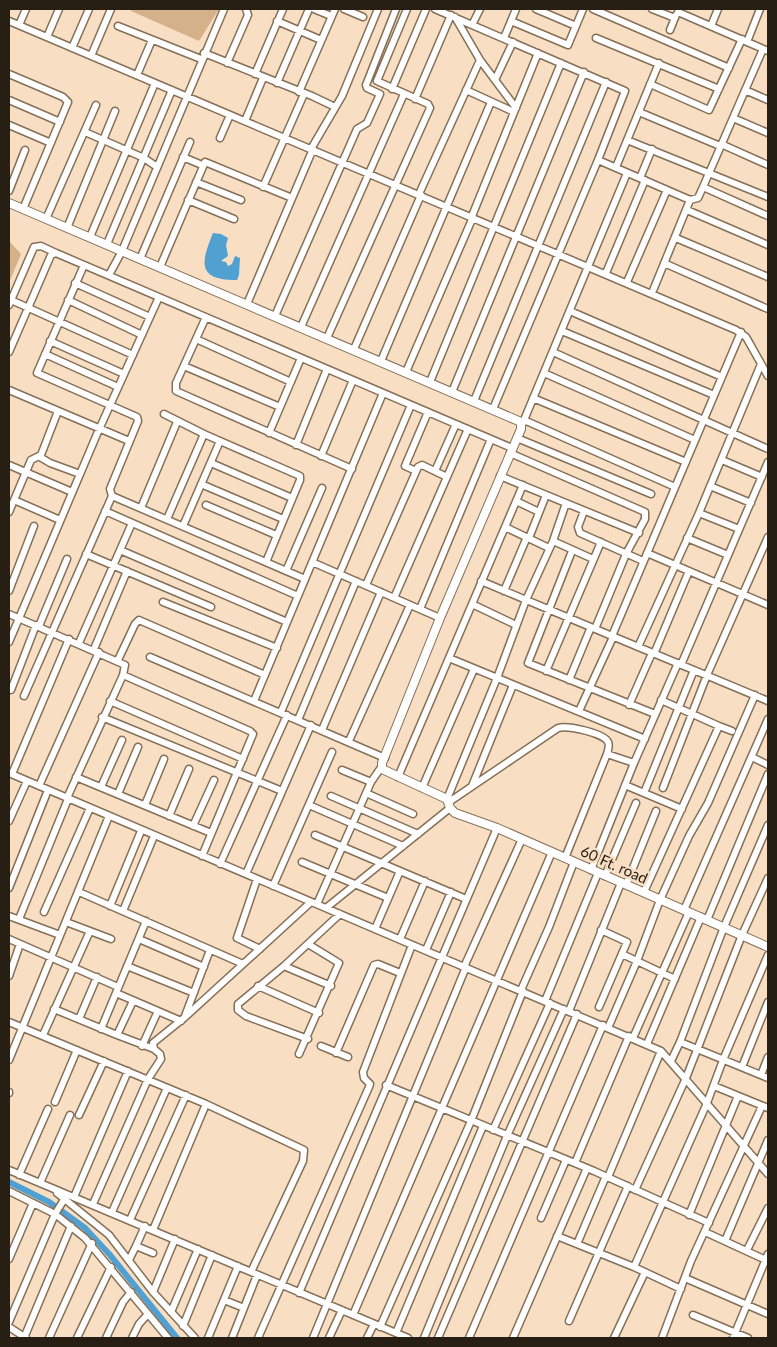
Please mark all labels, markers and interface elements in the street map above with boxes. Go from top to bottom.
street label: 60 Ft. road [578,841,651,887]

